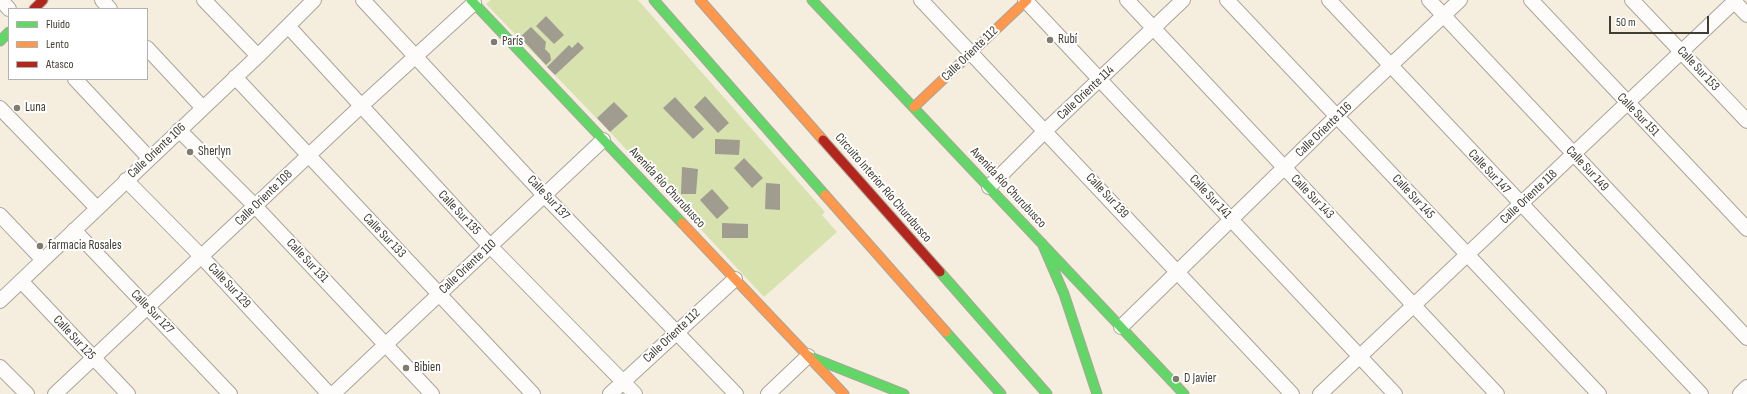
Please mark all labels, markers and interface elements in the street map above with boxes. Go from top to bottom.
legend [8,8,148,80]
scale bar [1611,8,1711,34]
text: 50 m [1616,15,1636,30]
text: Fluido [46,17,70,32]
street label: Calle Oriente 112 [939,23,1001,85]
place label: Rubí [1058,32,1077,48]
place label: París [502,34,523,50]
marker: Rubí [1045,35,1055,45]
text: Lento [46,37,69,52]
marker: París [489,37,499,47]
street label: Calle Sur 153 [1673,43,1723,95]
text: Atasco [46,57,73,72]
street label: Calle Oriente 114 [1054,63,1118,123]
street label: Calle Sur 151 [1614,90,1662,140]
street label: Calle Oriente 116 [1292,99,1356,161]
place label: Luna [25,100,46,116]
marker: Luna [12,103,22,113]
street label: Calle Oriente 106 [125,120,189,182]
street label: Circuito Interior Río Churubusco [831,130,935,246]
street label: Calle Sur 149 [1562,143,1612,195]
place label: Sherlyn [198,144,231,160]
street label: Avenida Río Churubusco [626,144,708,232]
street label: Avenida Río Churubusco [967,144,1049,232]
marker: Sherlyn [185,147,195,157]
street label: Calle Sur 147 [1465,147,1513,197]
street label: Calle Oriente 108 [232,167,296,229]
street label: Calle Oriente 118 [1497,167,1561,227]
street label: Calle Sur 139 [1082,170,1132,222]
street label: Calle Sur 145 [1388,171,1438,223]
street label: Calle Sur 137 [523,172,573,224]
street label: Calle Sur 141 [1186,172,1234,222]
street label: Calle Sur 143 [1287,172,1337,222]
street label: Calle Sur 135 [434,187,484,239]
street label: Calle Sur 133 [359,211,409,261]
street label: Calle Sur 131 [283,236,331,286]
street label: Calle Oriente 110 [436,237,500,297]
place label: farmacia Rosales [48,238,122,254]
marker: farmacia Rosales [35,241,45,251]
street label: Calle Sur 129 [204,260,254,312]
street label: Calle Sur 127 [127,287,177,337]
street label: Calle Oriente 112 [640,306,704,366]
street label: Calle Sur 125 [49,312,99,364]
place label: Bibien [414,360,441,376]
marker: Bibien [401,363,411,373]
place label: D Javier [1184,371,1216,387]
marker: D Javier [1171,374,1181,384]

